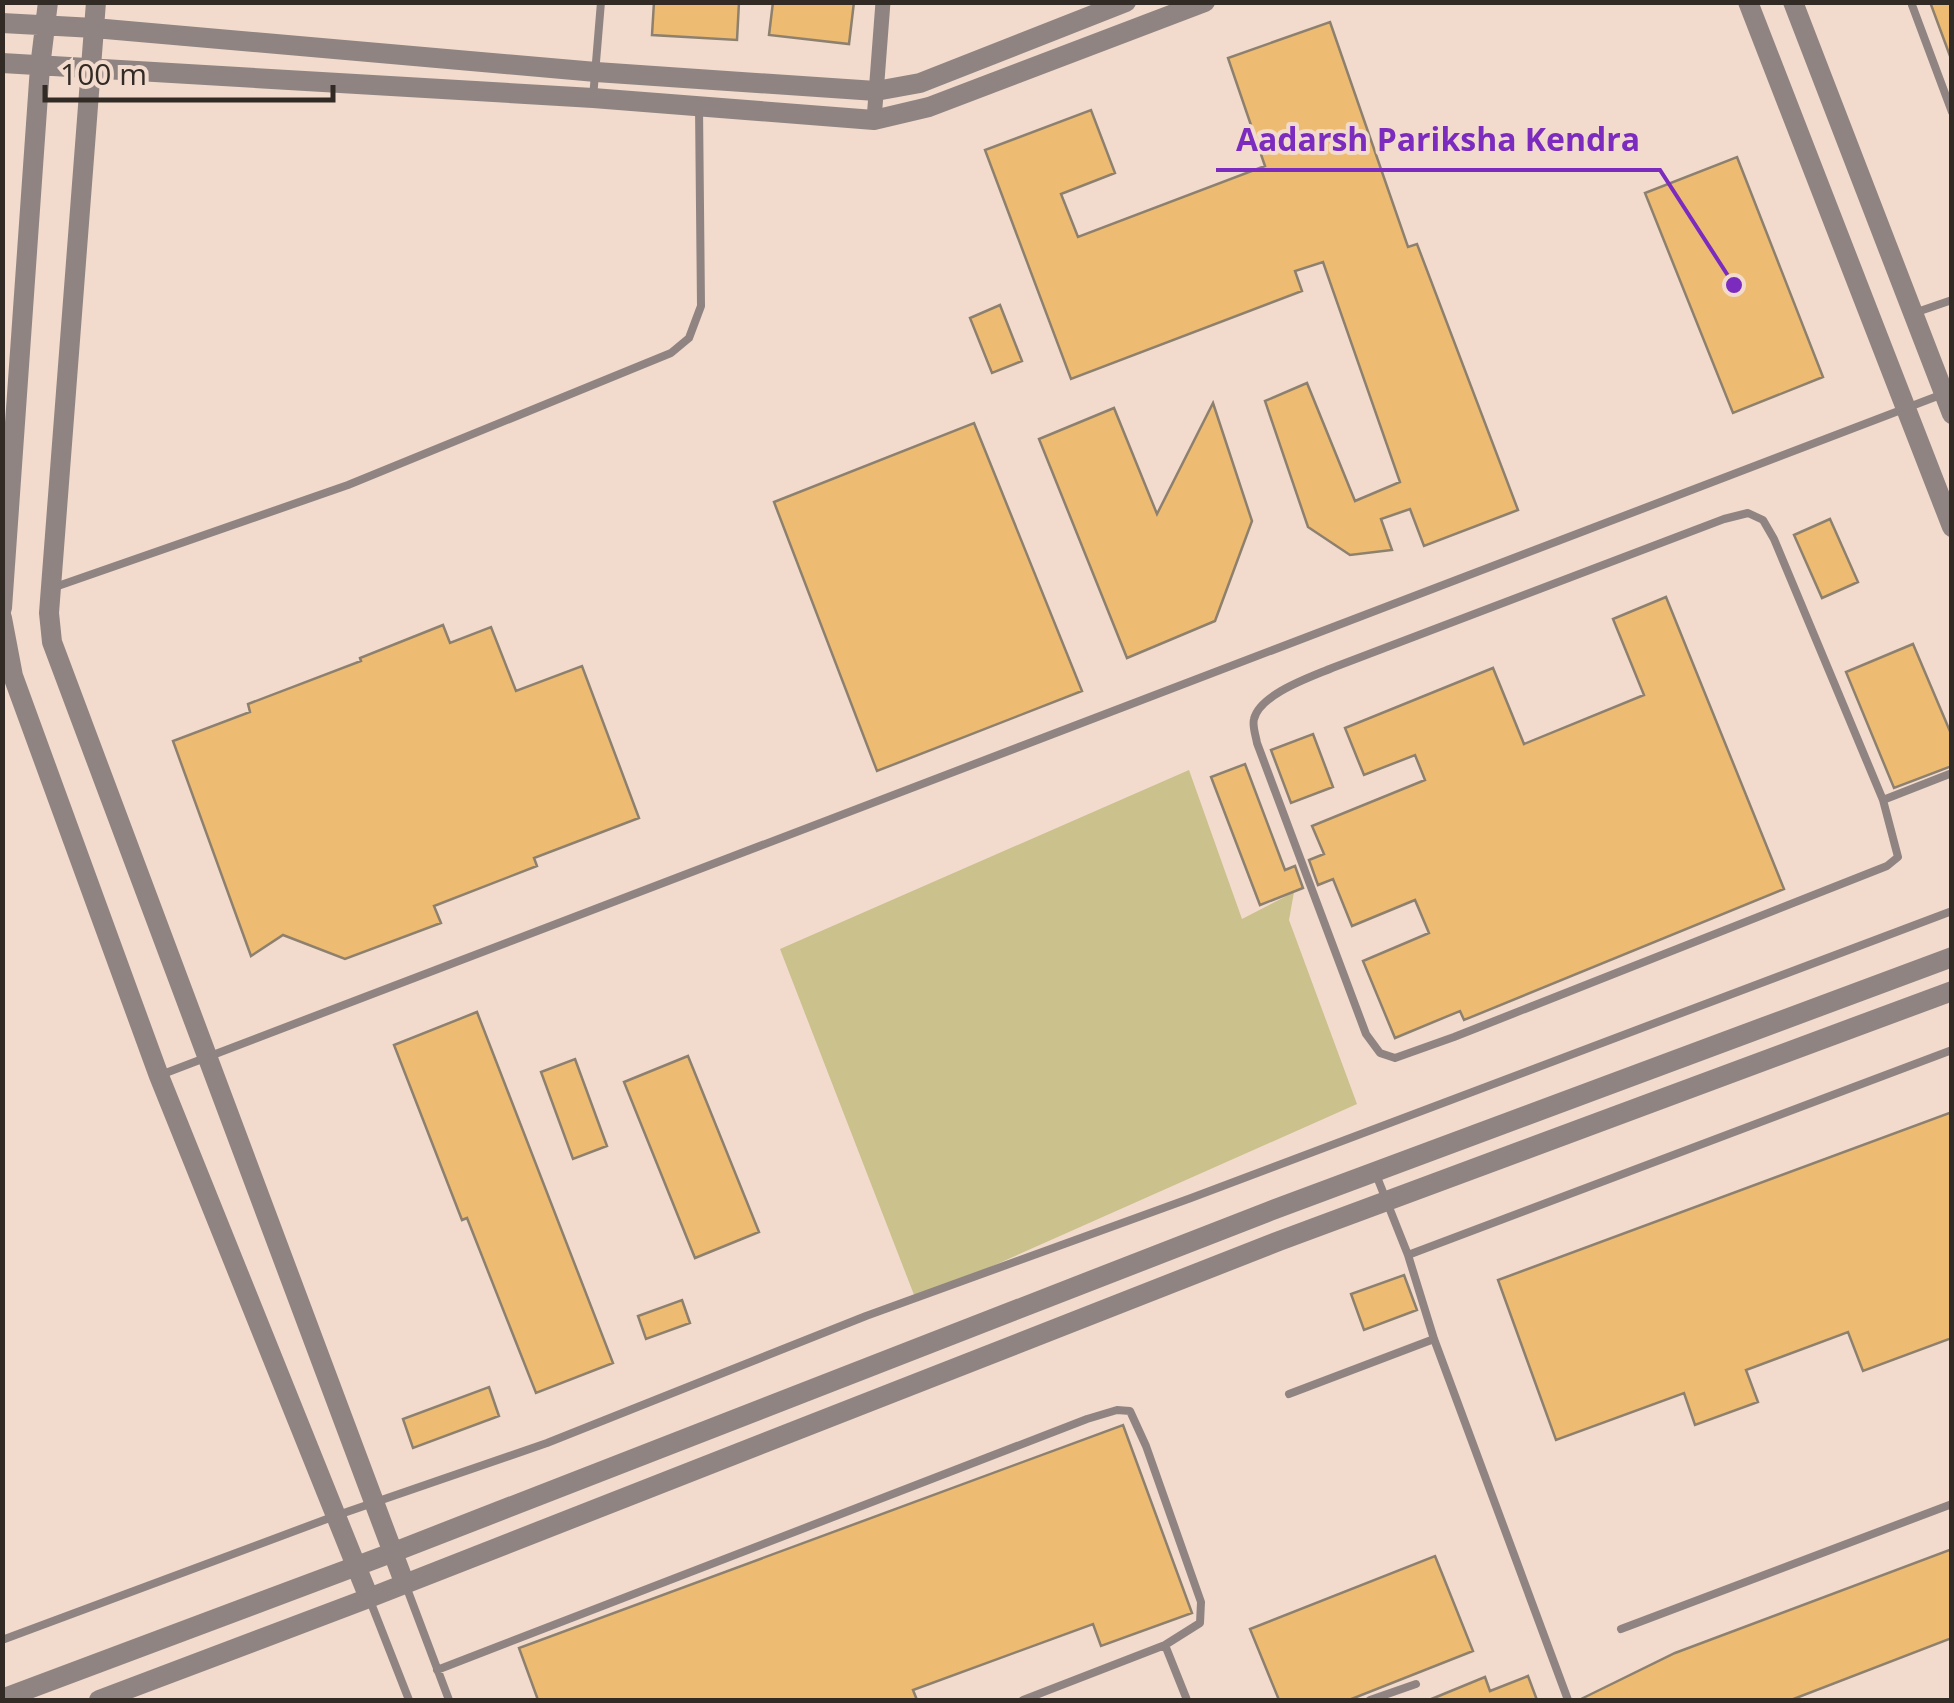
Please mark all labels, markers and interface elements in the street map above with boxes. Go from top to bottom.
scale bar [45,40,332,102]
text: 100 m [60,53,147,94]
callout: Aadarsh Pariksha Kendra [1216,108,1660,170]
text: Aadarsh Pariksha Kendra [1236,117,1640,160]

